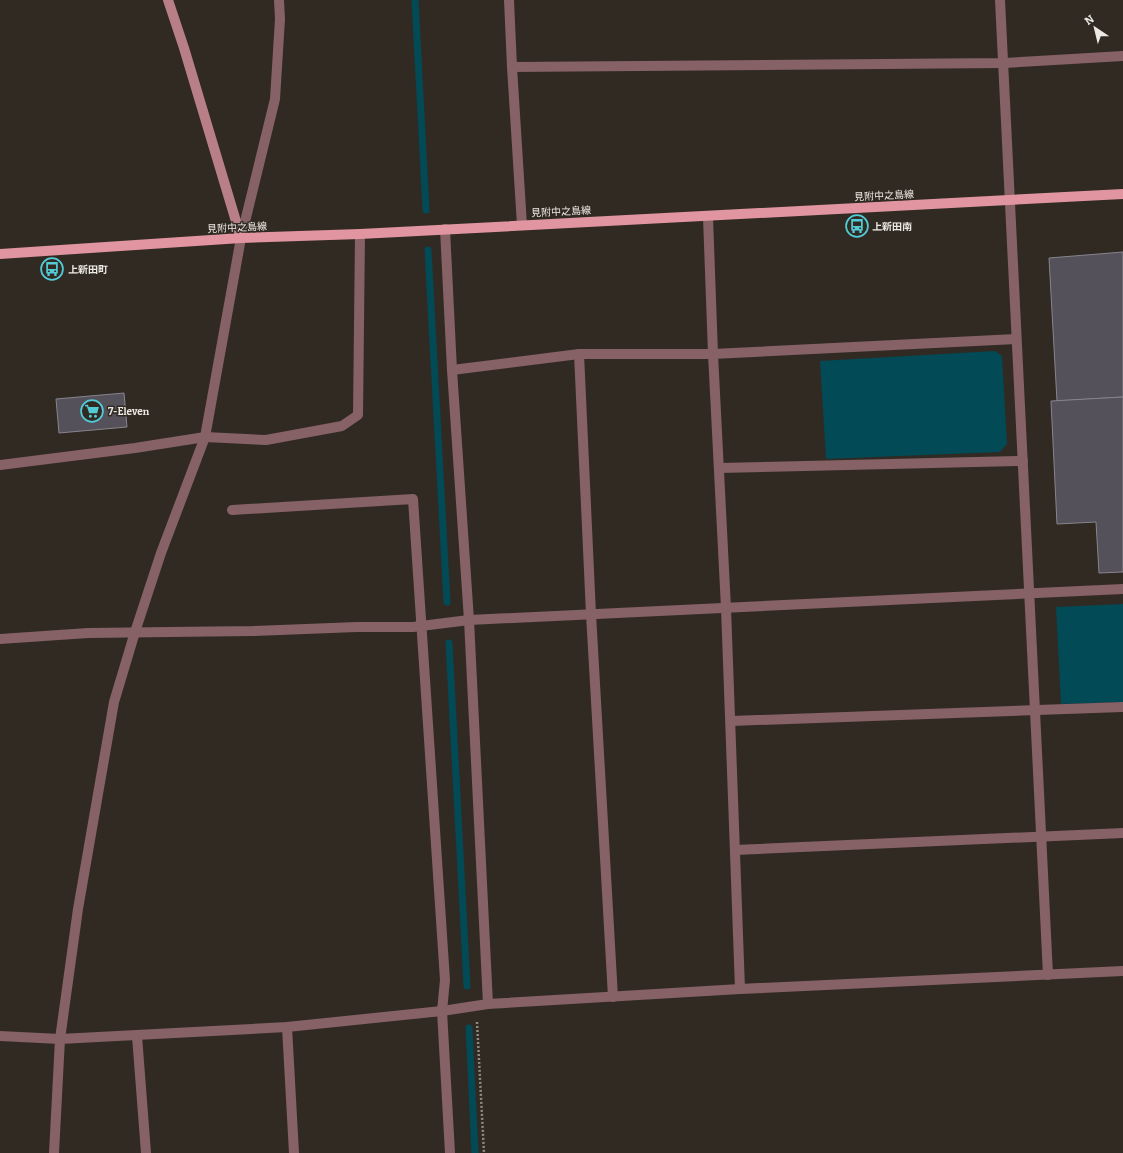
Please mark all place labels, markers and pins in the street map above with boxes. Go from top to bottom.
bus stop icon: 上新田南 [844,213,870,239]
place label: 上新田南 [872,221,912,233]
bus stop icon: 上新田町 [39,256,65,282]
place label: 上新田町 [68,264,108,276]
supermarket icon: 7-Eleven [79,398,105,424]
place label: 7-Eleven [108,406,150,418]

